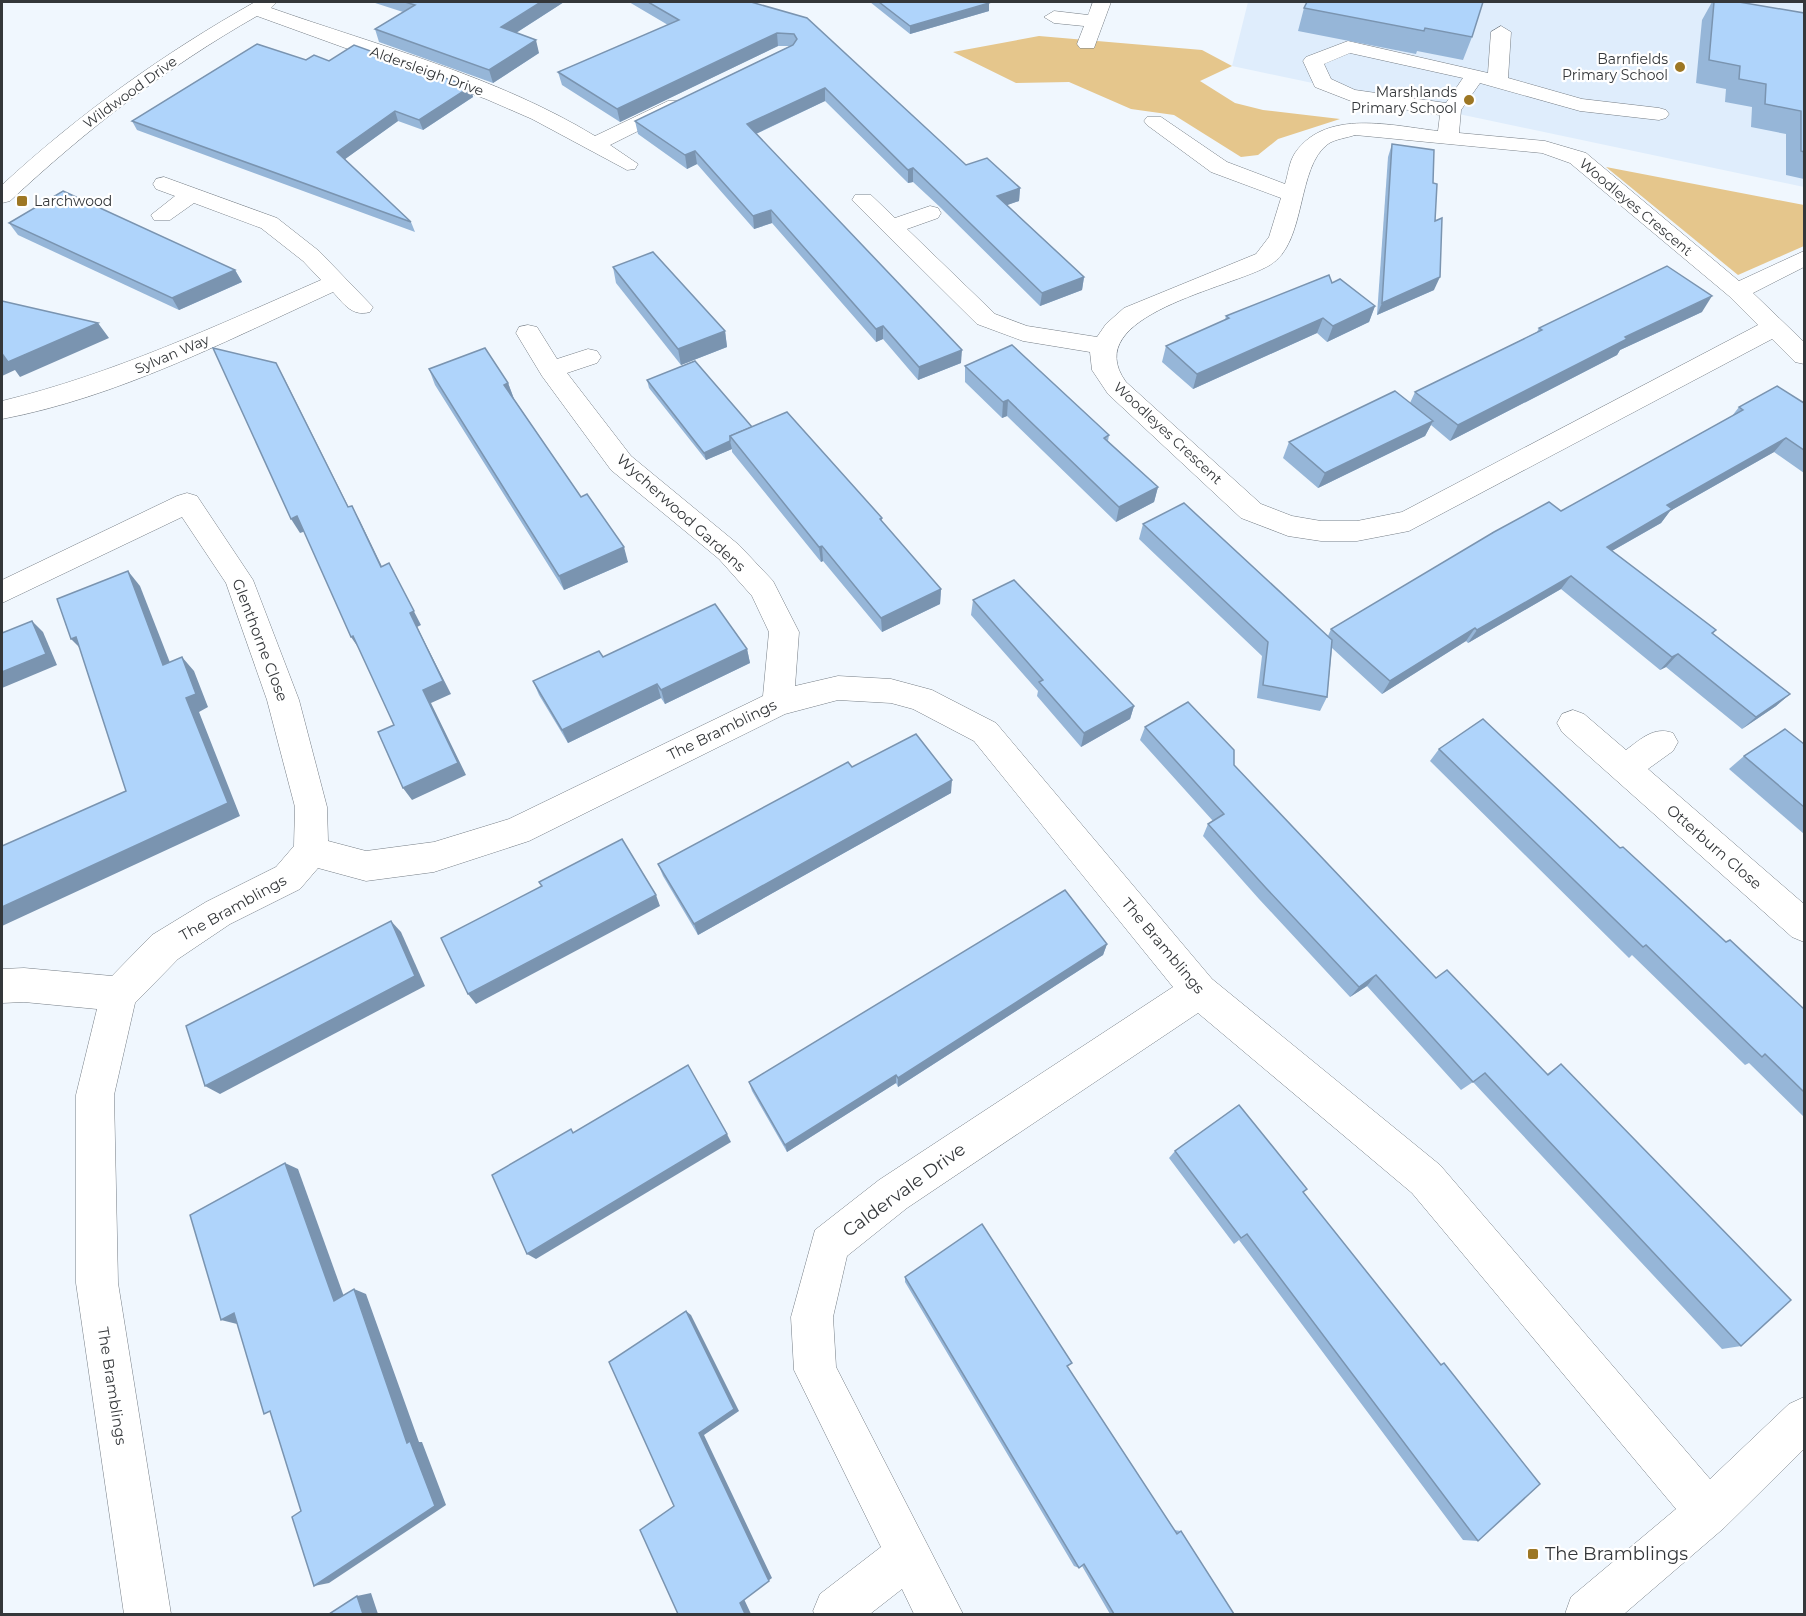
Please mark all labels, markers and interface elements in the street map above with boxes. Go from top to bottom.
street label: Aldersleigh Drive [368,42,486,100]
place label: Barnfields Primary School [1562,50,1668,84]
street label: Wildwood Drive [79,52,181,132]
marker: Barnfields Primary School [1673,60,1687,74]
place label: Marshlands Primary School [1351,83,1457,117]
marker: Marshlands Primary School [1462,93,1476,107]
street label: Woodleyes Crescent [1576,154,1697,260]
place label: Larchwood [34,192,112,210]
marker: Larchwood [15,194,29,208]
street label: Sylvan Way [132,330,212,378]
street label: Woodleyes Crescent [1110,378,1226,488]
street label: Wycherwood Gardens [613,450,750,576]
street label: Glenthorne Close [228,576,293,704]
street label: The Bramblings [664,695,780,764]
street label: Otterburn Close [1663,800,1766,893]
street label: The Bramblings [176,870,289,945]
street label: The Bramblings [1118,894,1209,997]
street label: Caldervale Drive [838,1138,970,1242]
street label: The Bramblings [94,1326,131,1446]
place label: The Bramblings [1545,1543,1688,1565]
marker: The Bramblings [1526,1547,1540,1561]

